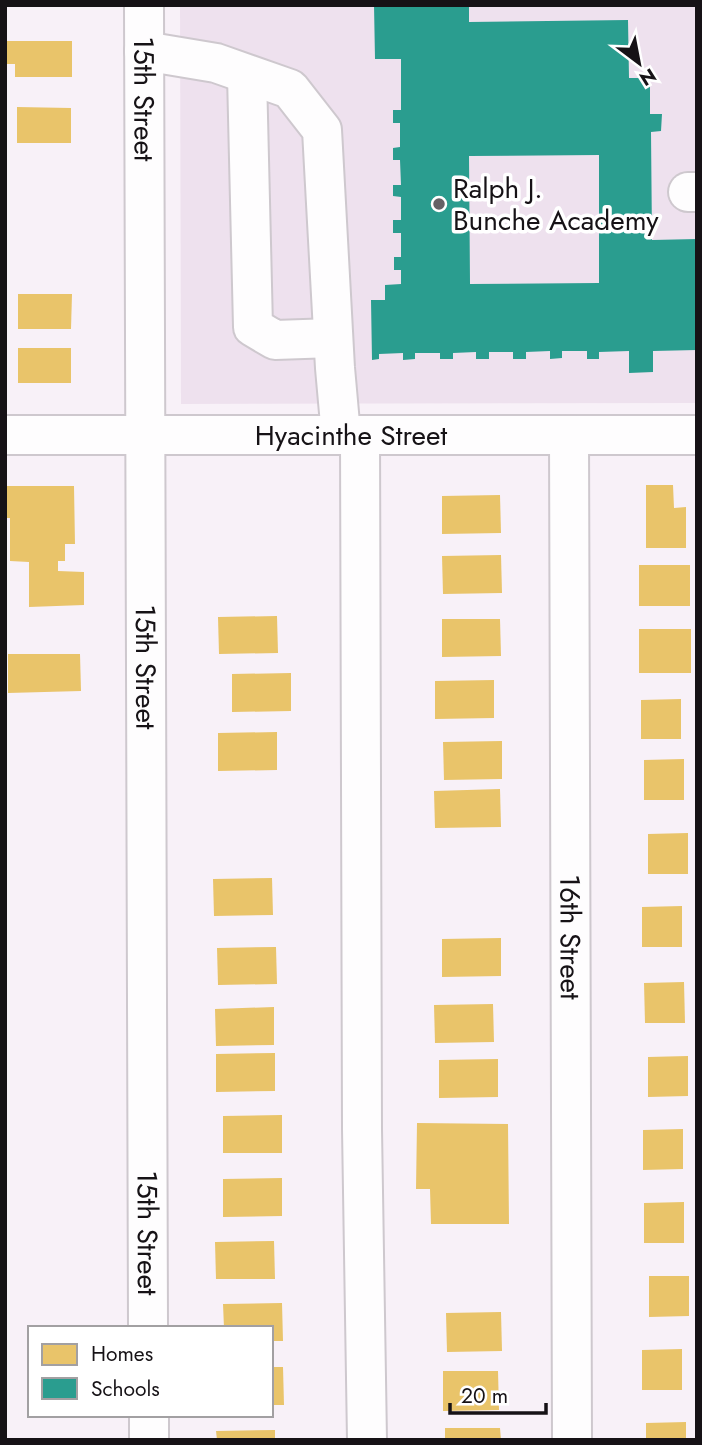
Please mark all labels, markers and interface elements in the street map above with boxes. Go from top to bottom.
north arrow [604,28,674,98]
street label: 15th Street [124,36,165,162]
text: N [634,62,661,92]
place label: Ralph J. Bunche Academy [453,168,659,241]
marker: Ralph J. Bunche Academy [431,196,447,212]
street label: Hyacinthe Street [255,415,447,456]
street label: 15th Street [125,604,167,730]
street label: 16th Street [550,874,591,1000]
street label: 15th Street [127,1170,168,1296]
legend [28,1326,273,1417]
text: Homes [91,1339,153,1369]
scale bar [450,1372,546,1416]
text: Schools [91,1374,160,1404]
text: 20 m [461,1381,508,1411]

